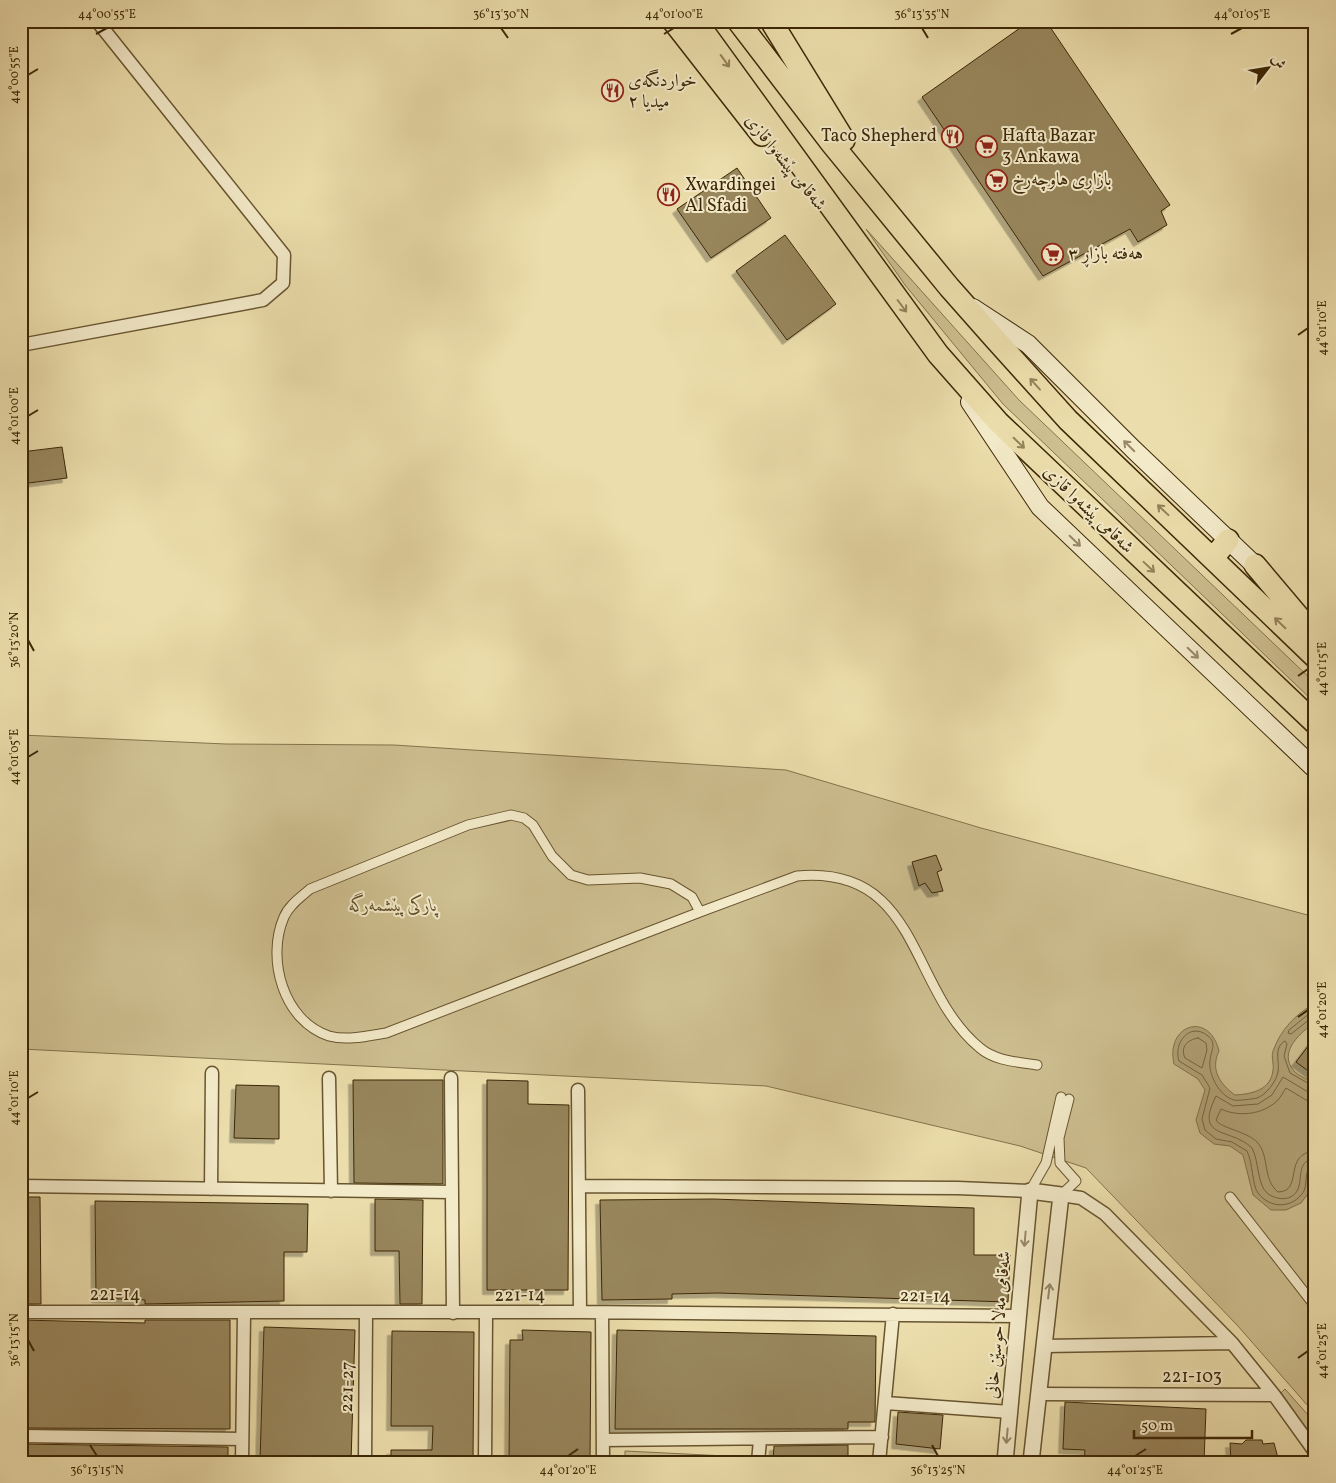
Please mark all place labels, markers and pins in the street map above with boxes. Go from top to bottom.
place label: خواردنگەی میدیا ٢ [628,69,697,115]
restaurant icon: خواردنگەی میدیا ٢ [600,79,624,103]
place label: Taco Shepherd [821,124,937,149]
restaurant icon: Taco Shepherd [941,124,965,148]
place label: Hafta Bazar 3 Ankawa [1002,124,1096,170]
supermarket icon: Hafta Bazar 3 Ankawa [974,134,998,158]
supermarket icon: بازاڕی هاوچەرخ [984,168,1008,192]
place label: بازاڕی هاوچەرخ [1012,168,1111,195]
place label: Xwardingei Al Sfadi [685,173,776,219]
restaurant icon: Xwardingei Al Sfadi [657,183,681,207]
supermarket icon: هەفتە بازاڕ ٣ [1040,242,1064,266]
place label: هەفتە بازاڕ ٣ [1068,242,1143,268]

